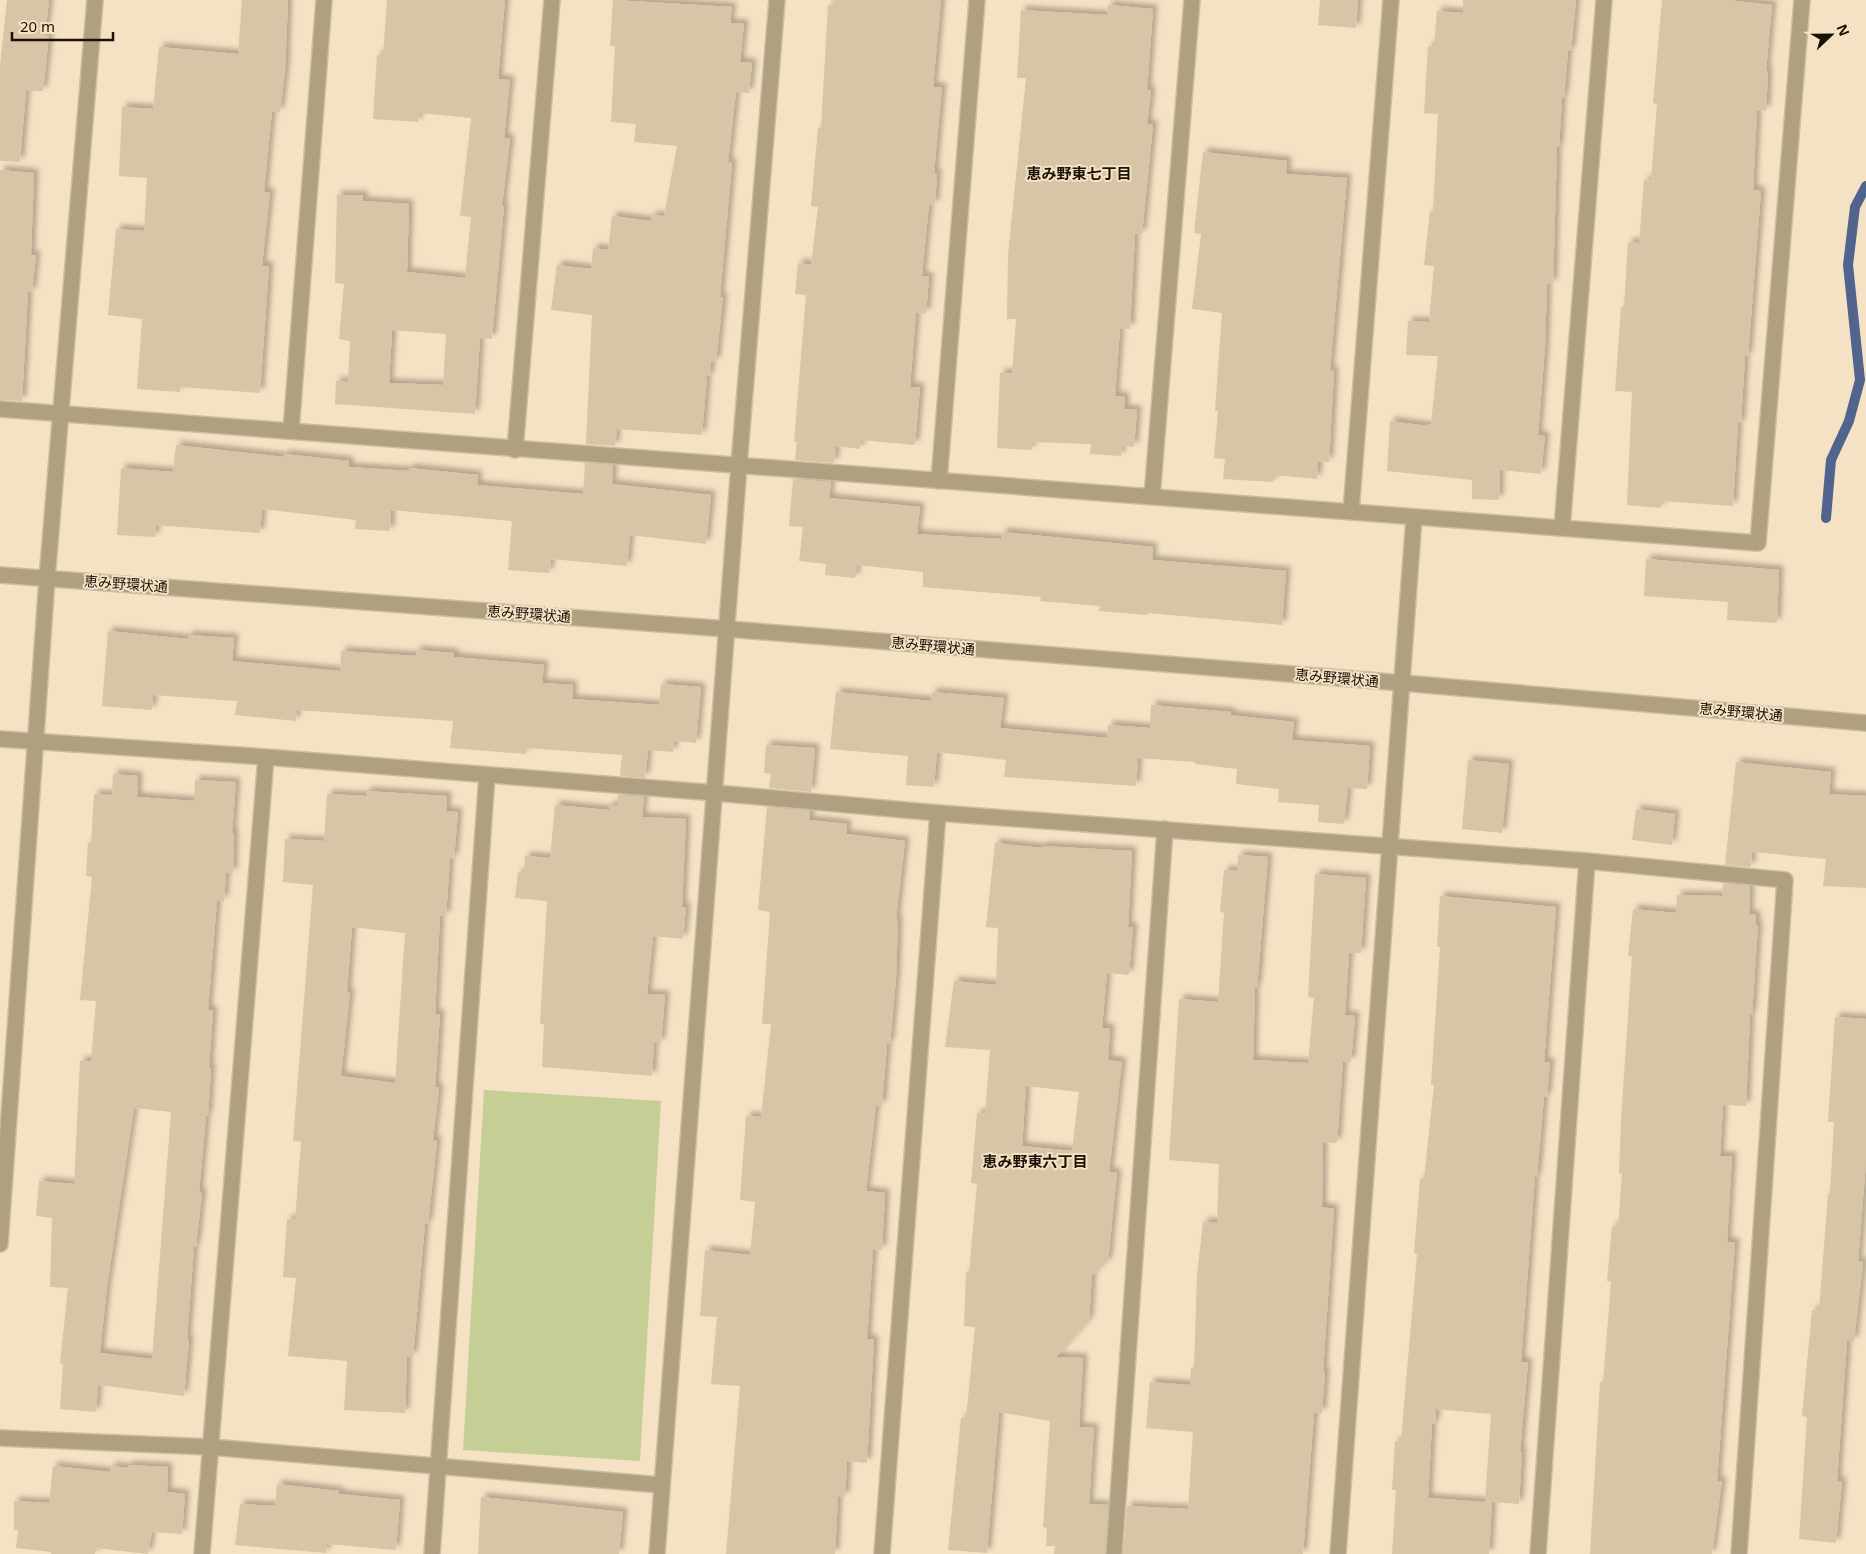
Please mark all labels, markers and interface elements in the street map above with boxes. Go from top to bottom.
scale bar [12,10,114,42]
north arrow [1806,10,1856,60]
text: 20 m [20,16,55,36]
text: N [1833,21,1854,39]
district label: 恵み野東七丁目 [1026,163,1132,183]
street label: 恵み野環状通 [83,571,169,596]
street label: 恵み野環状通 [486,601,572,626]
street label: 恵み野環状通 [890,632,976,659]
street label: 恵み野環状通 [1294,664,1380,691]
street label: 恵み野環状通 [1698,698,1784,725]
district label: 恵み野東六丁目 [982,1151,1088,1171]

